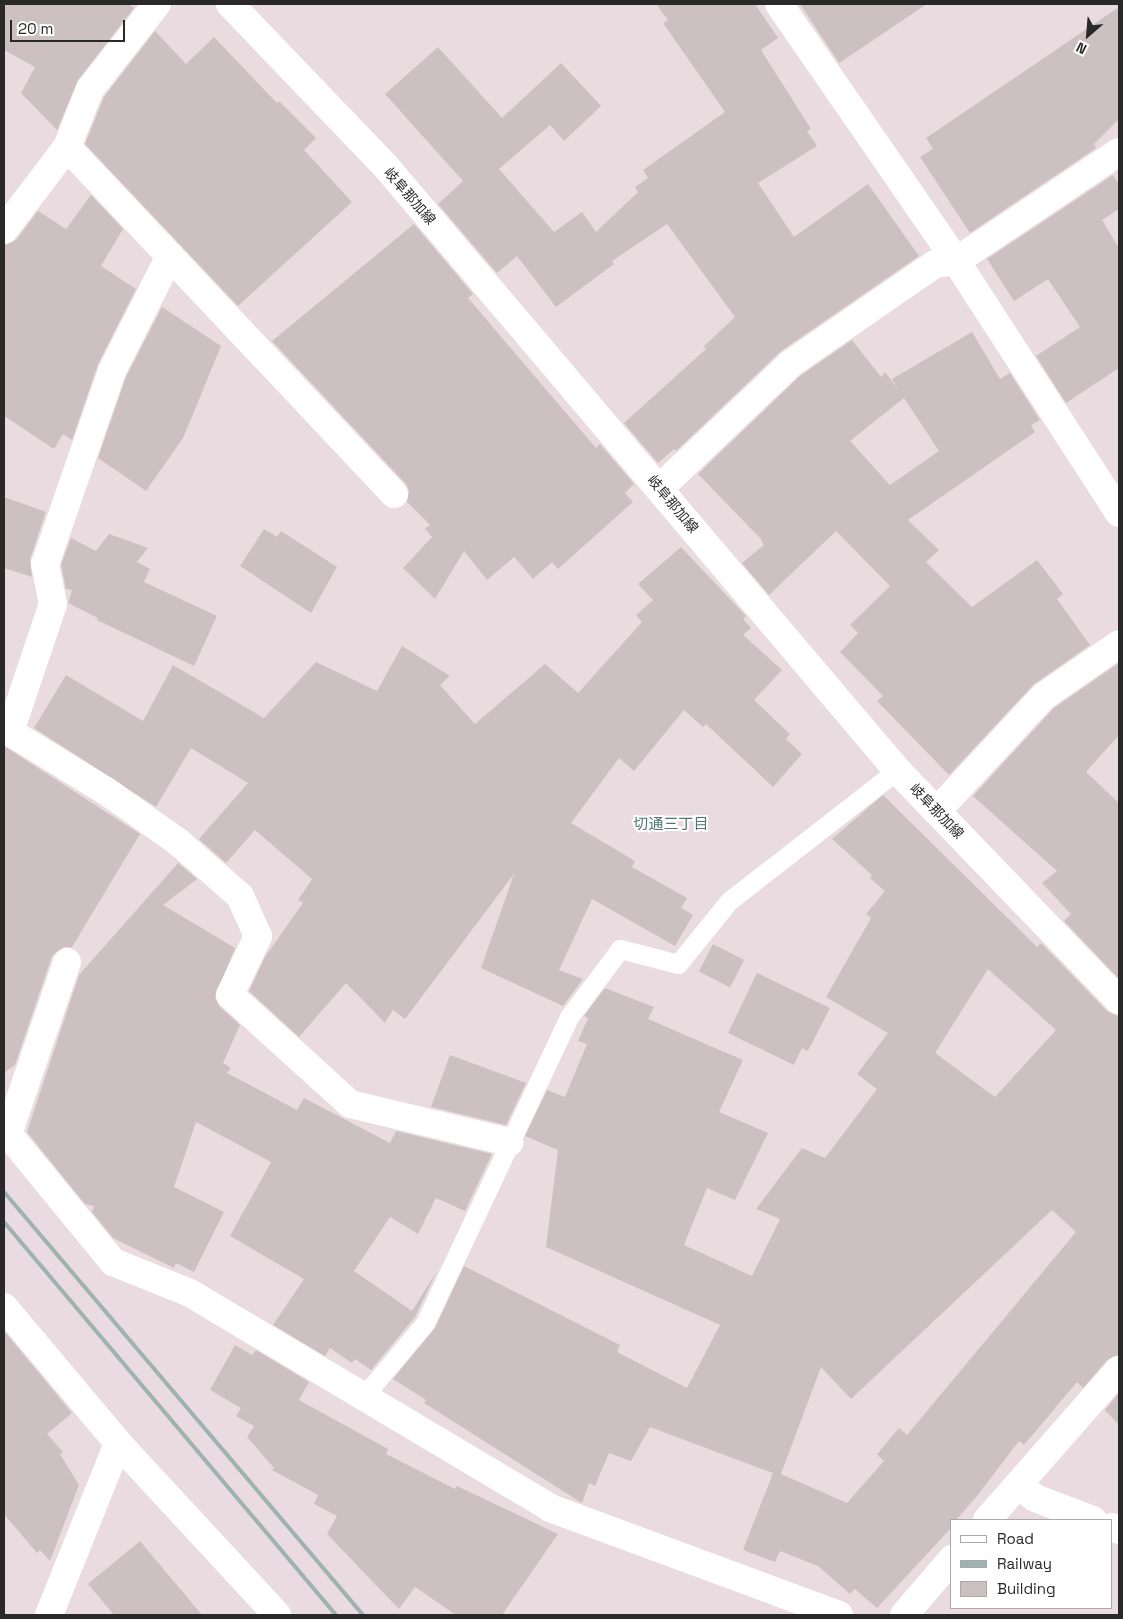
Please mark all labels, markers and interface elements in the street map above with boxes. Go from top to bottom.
scale bar [12,10,128,42]
north arrow [1063,10,1113,60]
text: 20 m [18,19,53,38]
text: N [1073,38,1089,59]
street label: 岐阜那加線 [381,164,439,228]
street label: 岐阜那加線 [644,472,702,536]
street label: 岐阜那加線 [907,780,967,842]
district label: 切通三丁目 [634,815,708,833]
legend [950,1519,1113,1609]
text: Road [997,1529,1034,1548]
text: Railway [997,1554,1052,1573]
text: Building [997,1579,1056,1598]

